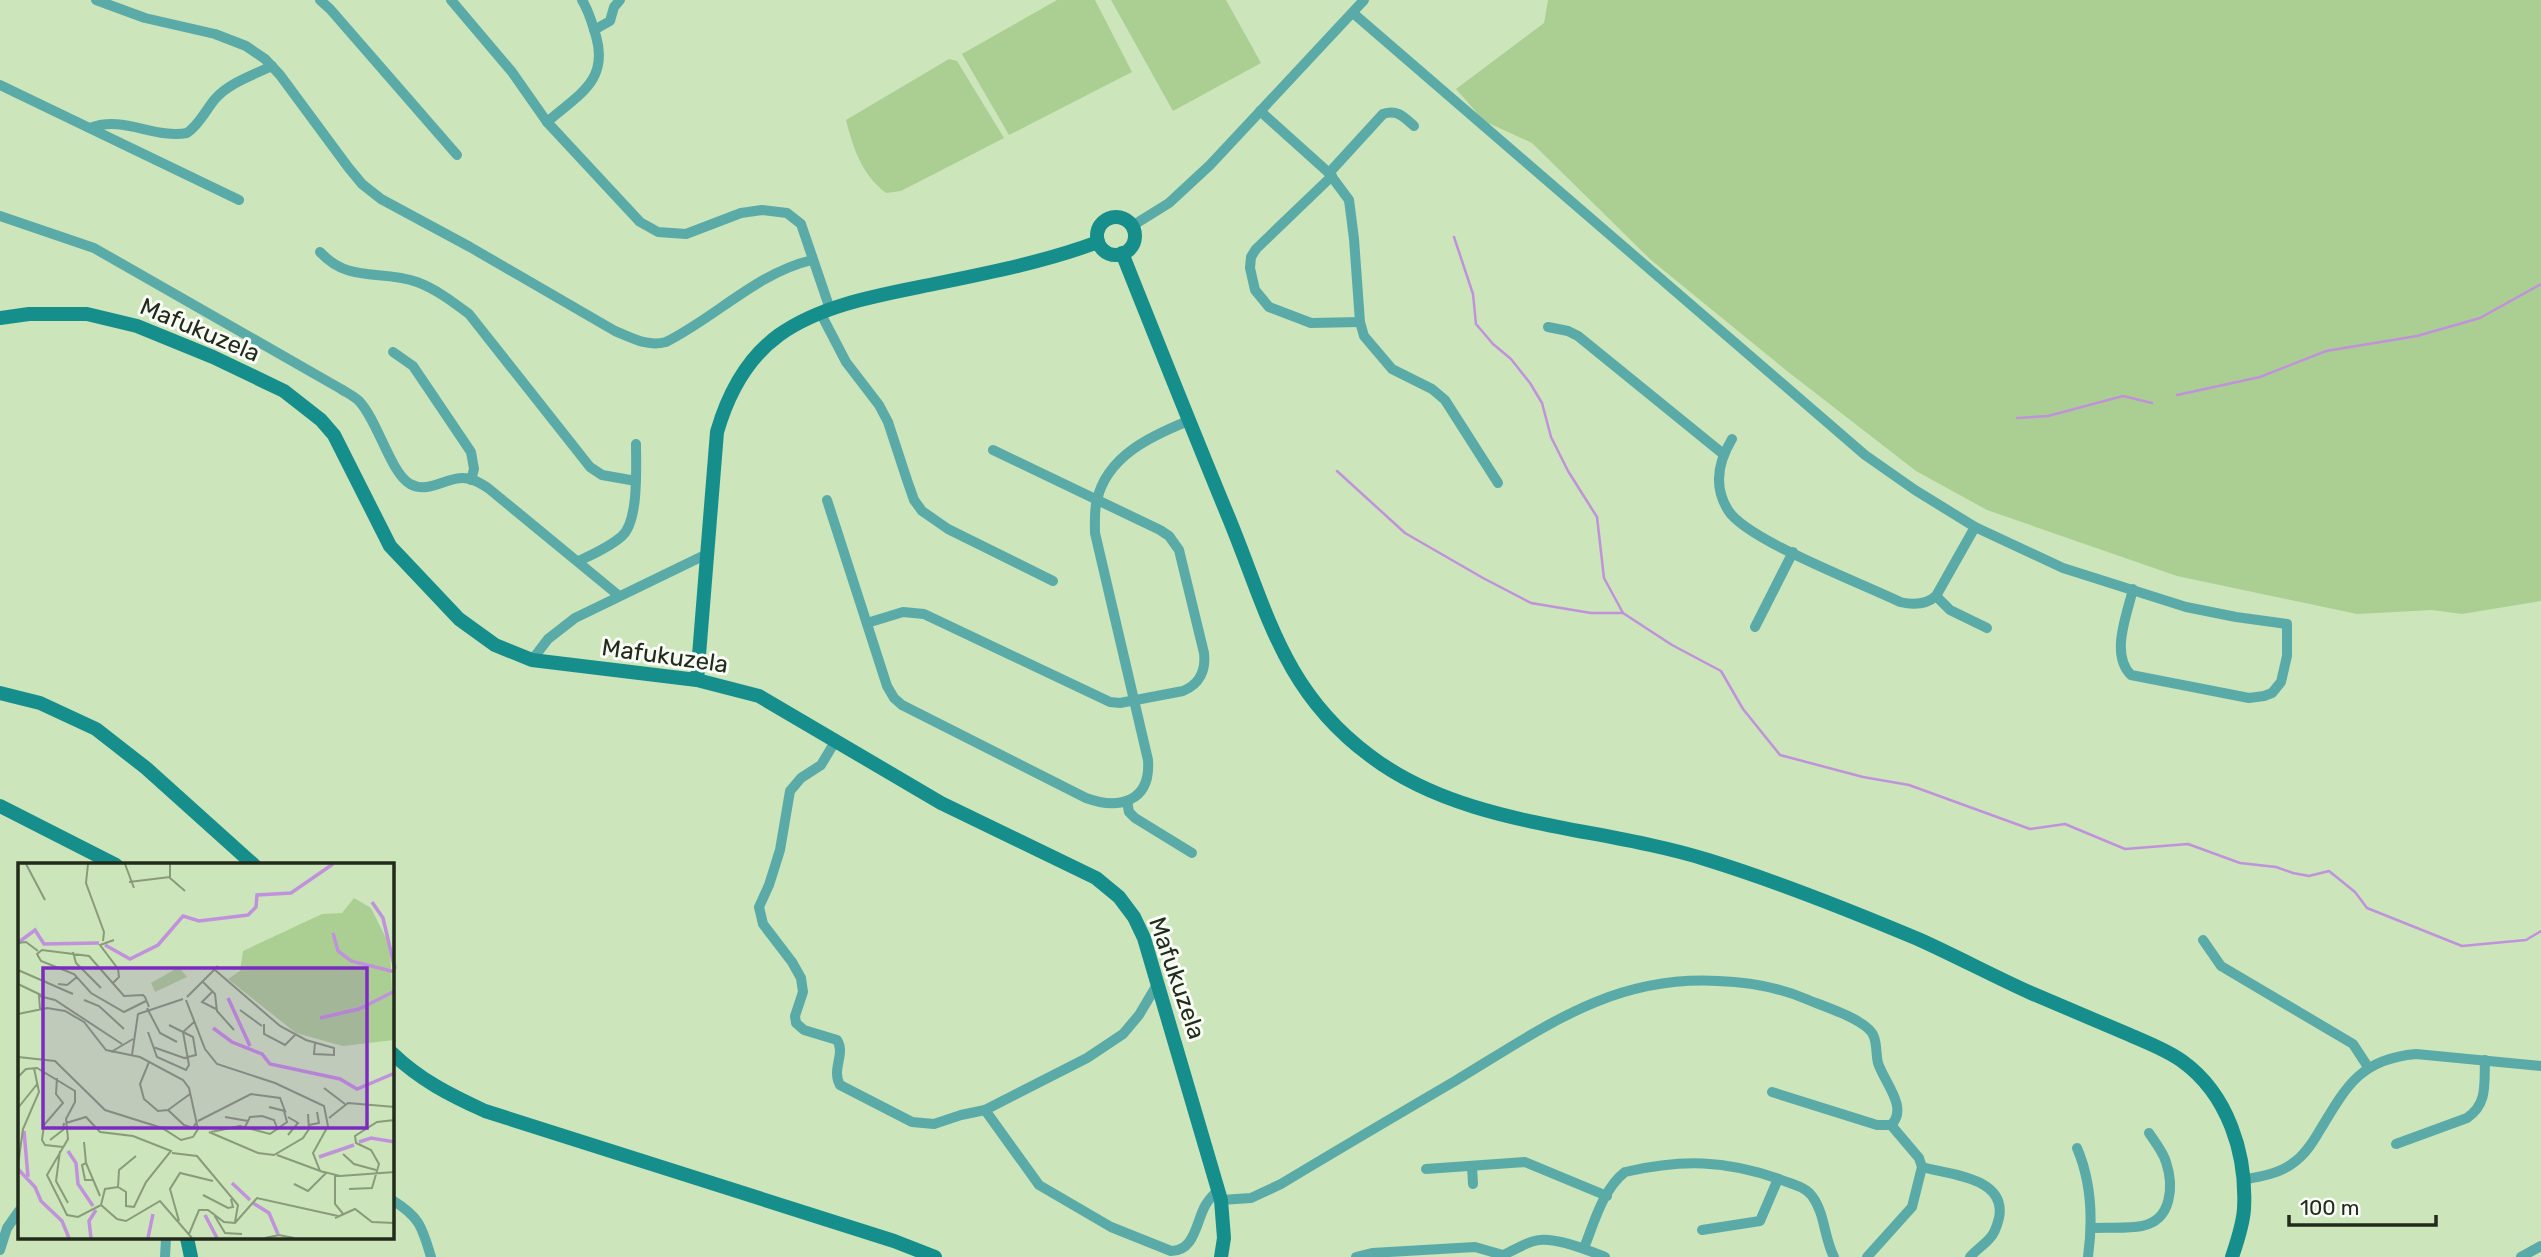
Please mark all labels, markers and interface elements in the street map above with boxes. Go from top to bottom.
street label: Mafukuzela [136,292,264,368]
street label: Mafukuzela [600,633,730,679]
inset map [18,863,394,1240]
street label: Mafukuzela [1143,913,1211,1043]
scale bar [2289,1184,2436,1228]
text: 100 m [2300,1195,2359,1220]

